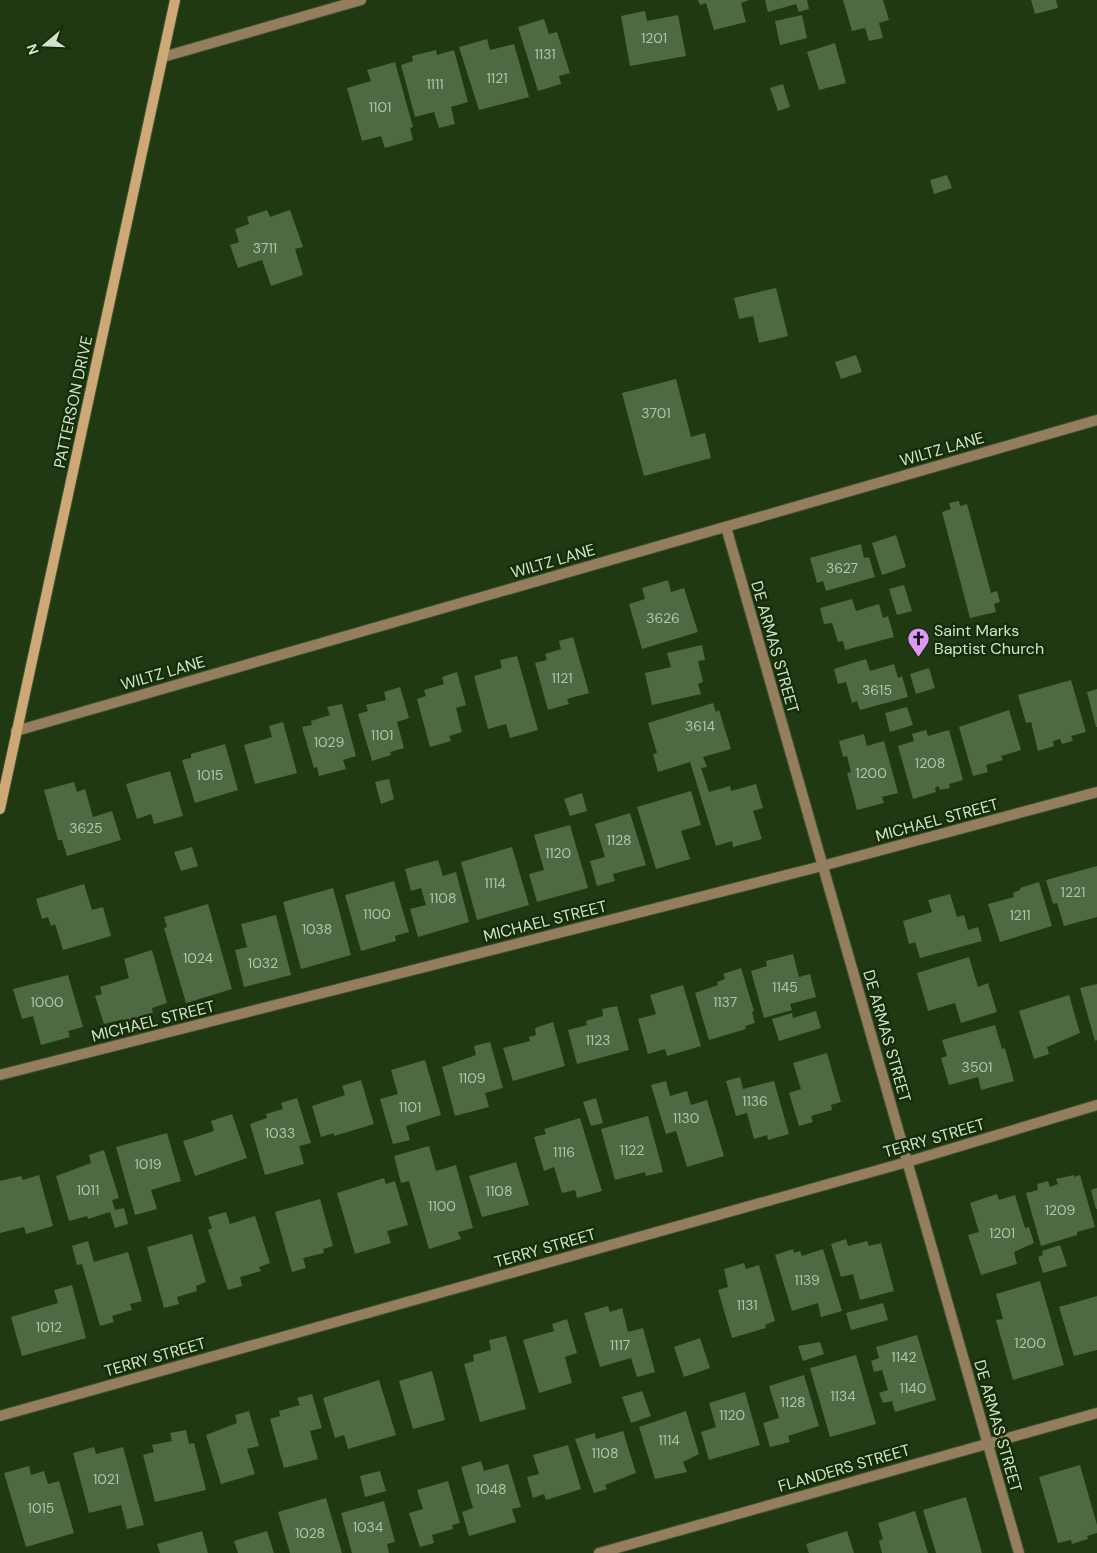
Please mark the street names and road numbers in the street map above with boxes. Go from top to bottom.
street label: PATTERSON DRIVE [49,334,97,470]
street label: WILTZ LANE [897,427,987,471]
street label: WILTZ LANE [508,539,598,583]
street label: DE ARMAS STREET [746,578,804,716]
street label: WILTZ LANE [118,651,208,695]
street label: MICHAEL STREET [873,793,1001,847]
street label: MICHAEL STREET [481,896,609,946]
street label: DE ARMAS STREET [858,967,916,1105]
street label: MICHAEL STREET [89,996,217,1046]
street label: TERRY STREET [881,1113,987,1163]
street label: TERRY STREET [492,1223,598,1273]
street label: TERRY STREET [102,1332,208,1382]
street label: DE ARMAS STREET [969,1357,1027,1495]
street label: FLANDERS STREET [776,1439,912,1497]

